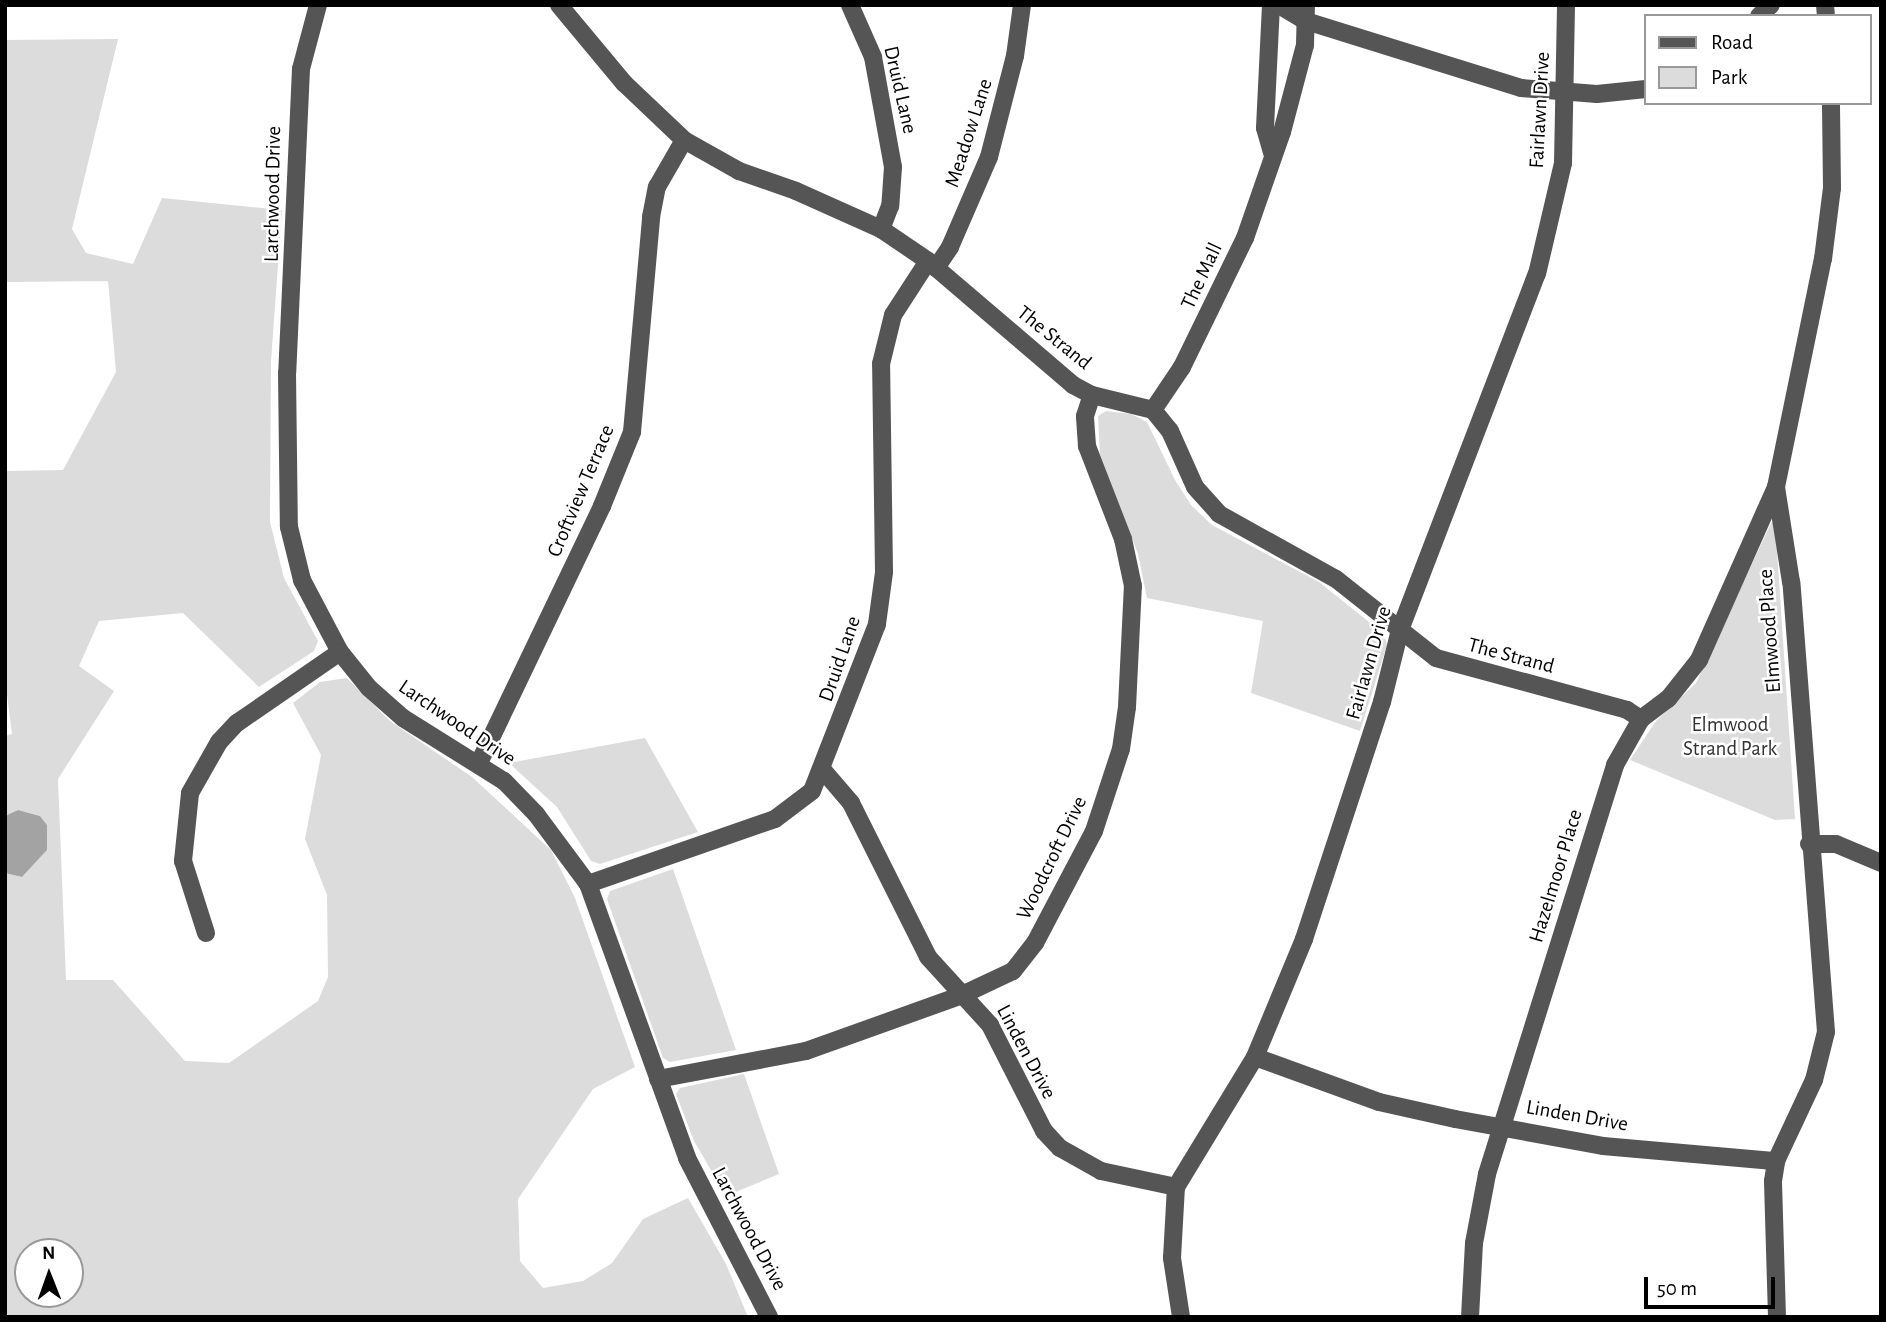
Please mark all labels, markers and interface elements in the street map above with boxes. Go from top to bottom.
legend [1644,14,1872,105]
text: Road [1711,32,1753,53]
street label: Druid Lane [878,44,922,136]
street label: Fairlawn Drive [1524,51,1556,169]
text: Park [1711,67,1747,88]
street label: Meadow Lane [940,75,998,191]
street label: Larchwood Drive [259,126,287,262]
street label: The Mall [1176,239,1228,313]
street label: The Strand [1012,300,1096,376]
street label: Croftview Terrace [542,421,620,561]
street label: Elmwood Place [1753,568,1787,694]
street label: Fairlawn Drive [1341,603,1397,723]
street label: Druid Lane [814,613,866,705]
street label: The Strand [1465,632,1557,680]
street label: Larchwood Drive [394,675,520,771]
park label: Elmwood Strand Park [1683,712,1777,762]
street label: Woodcroft Drive [1011,792,1093,924]
street label: Hazelmoor Place [1524,806,1588,946]
street label: Linden Drive [991,1001,1061,1103]
street label: Linden Drive [1524,1095,1630,1137]
street label: Larchwood Drive [706,1163,792,1295]
north arrow [14,1238,84,1308]
text: N [42,1244,55,1263]
scale bar [1648,1262,1779,1306]
text: 50 m [1657,1278,1697,1299]

